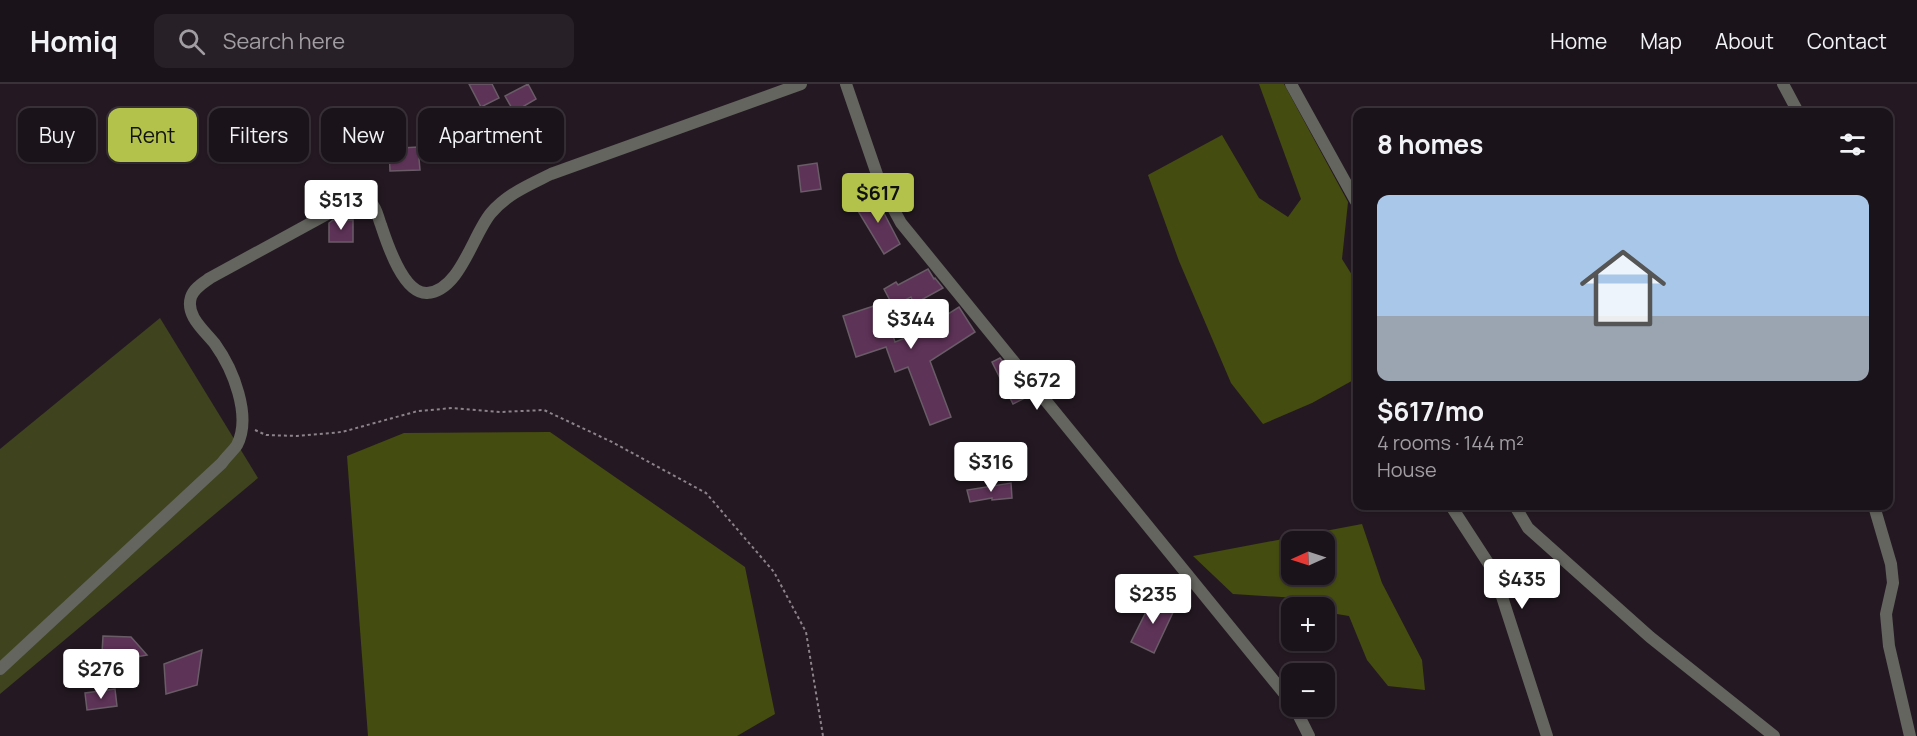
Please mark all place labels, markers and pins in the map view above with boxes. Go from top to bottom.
pin: $617 [842,173,914,224]
pin: $513 [305,180,377,231]
pin: $344 [875,299,947,350]
pin: $672 [1001,360,1073,411]
pin: $316 [955,442,1027,493]
pin: $435 [1486,559,1558,610]
pin: $235 [1117,574,1189,625]
pin: $276 [65,649,137,700]

